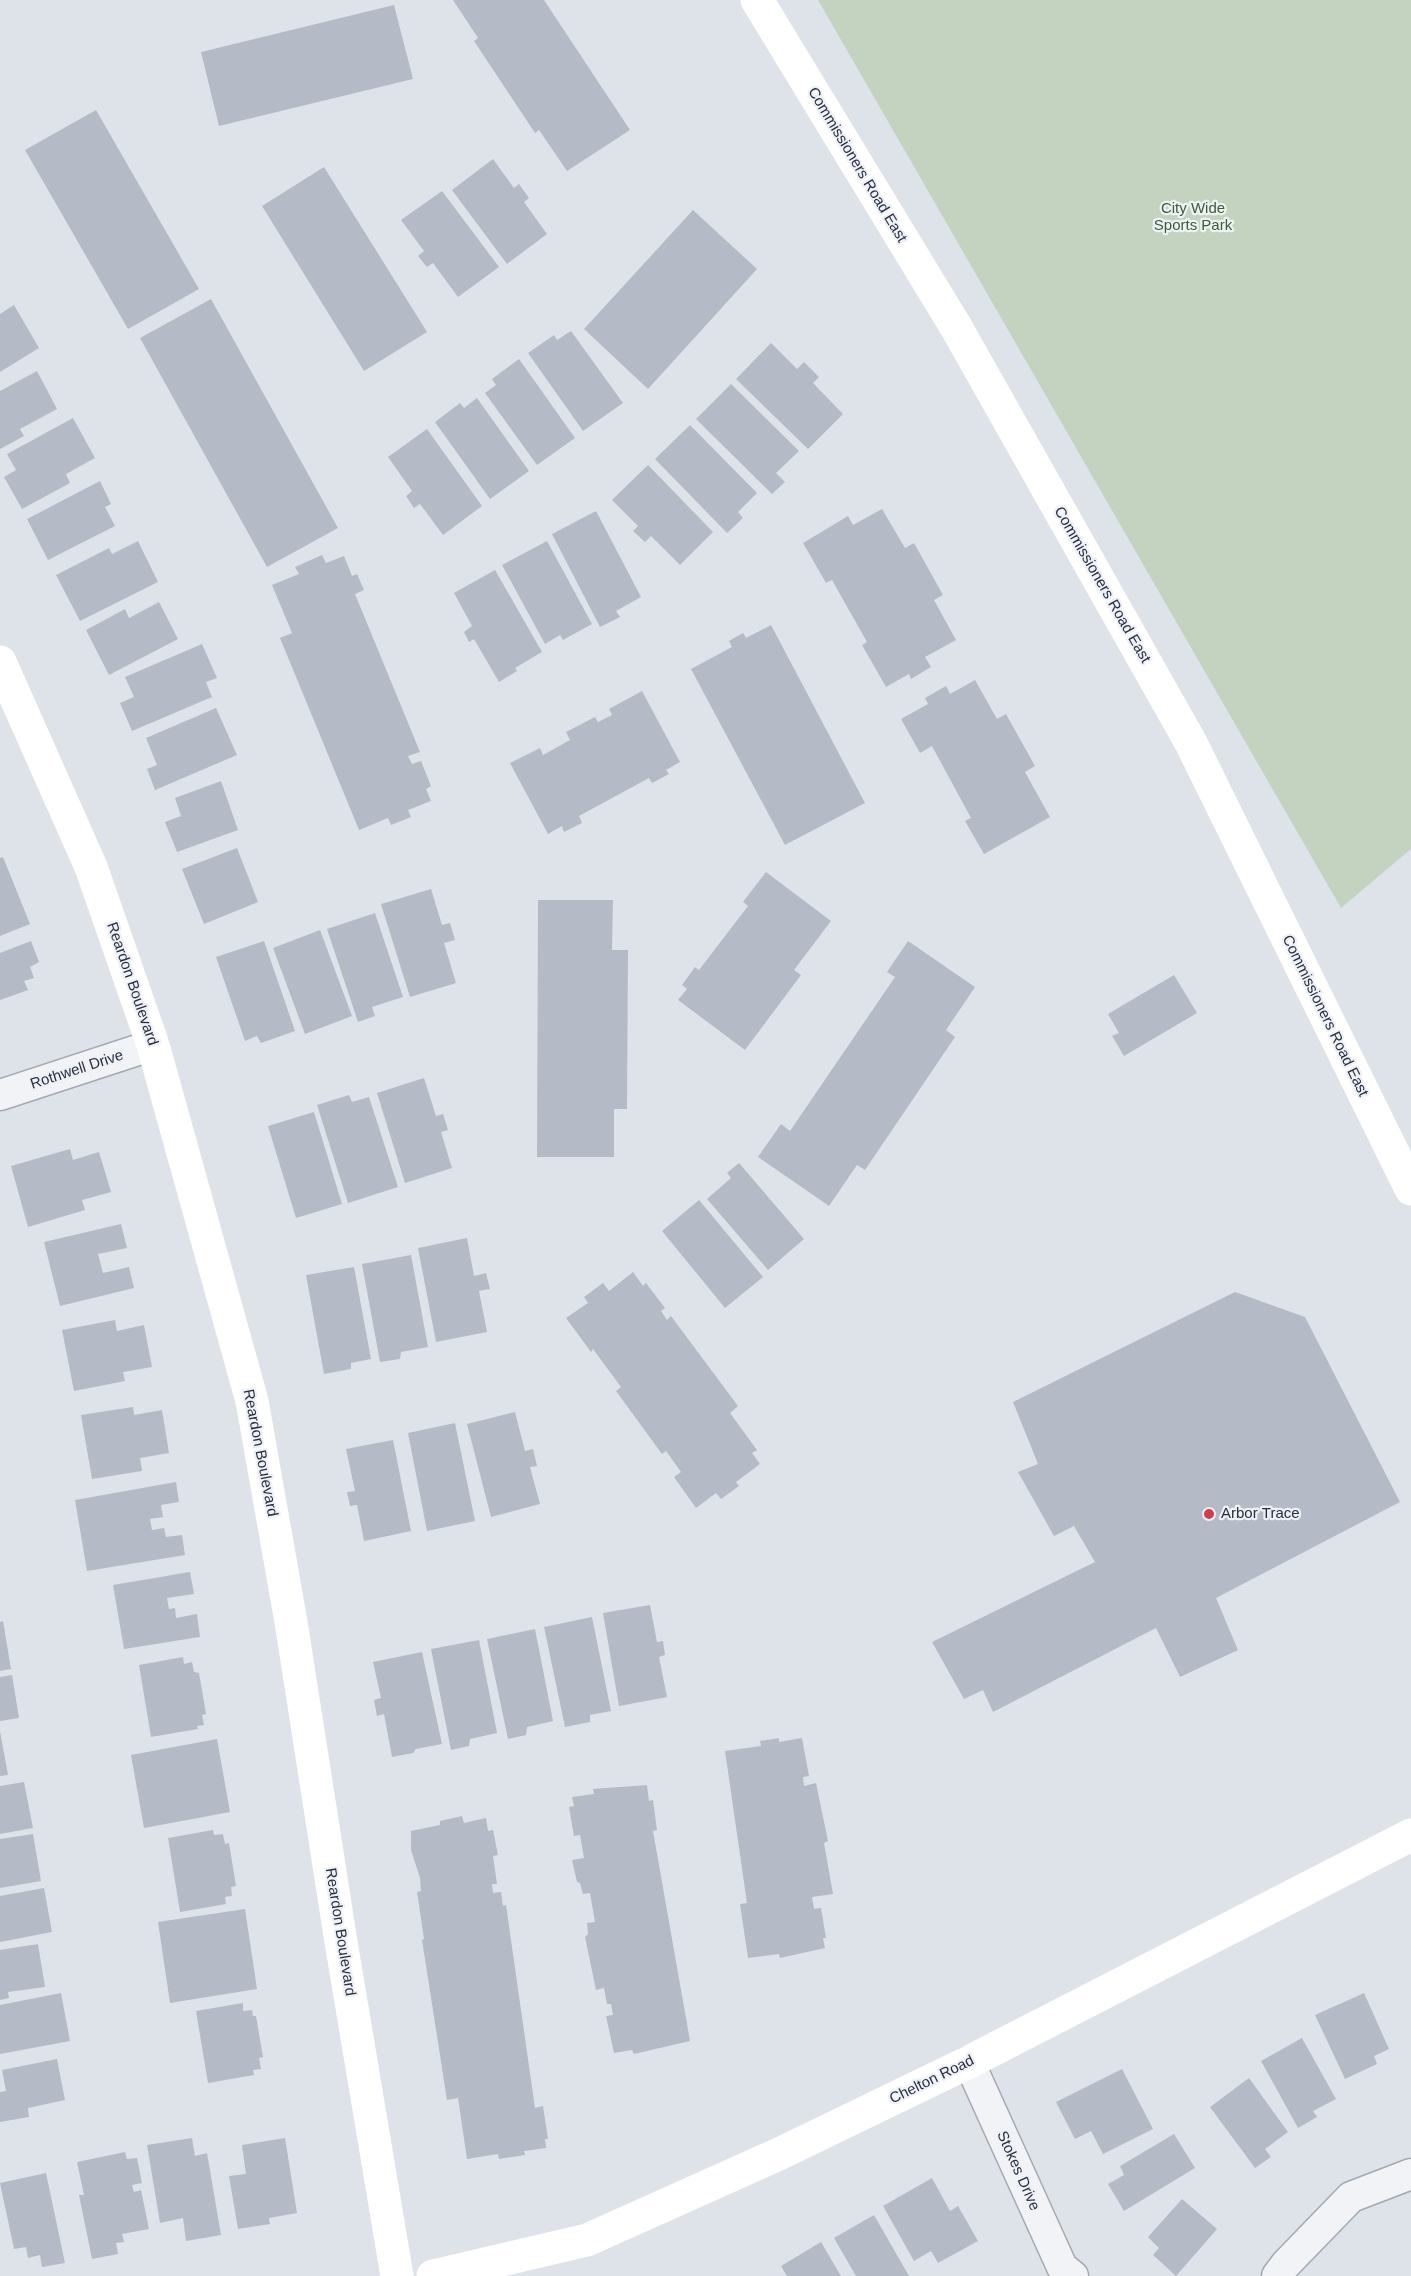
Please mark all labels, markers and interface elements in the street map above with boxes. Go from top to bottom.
street label: Commissioners Road East [804,84,910,246]
park label: City Wide Sports Park [1154,200,1232,235]
street label: Commissioners Road East [1050,504,1154,666]
street label: Reardon Boulevard [102,920,162,1048]
street label: Commissioners Road East [1278,932,1372,1100]
street label: Rothwell Drive [28,1047,126,1093]
street label: Reardon Boulevard [239,1388,281,1518]
place label: Arbor Trace [1221,1505,1300,1523]
marker: Arbor Trace [1202,1507,1216,1521]
street label: Reardon Boulevard [321,1867,359,1997]
street label: Chelton Road [887,2052,977,2108]
street label: Stokes Drive [992,2129,1044,2213]

